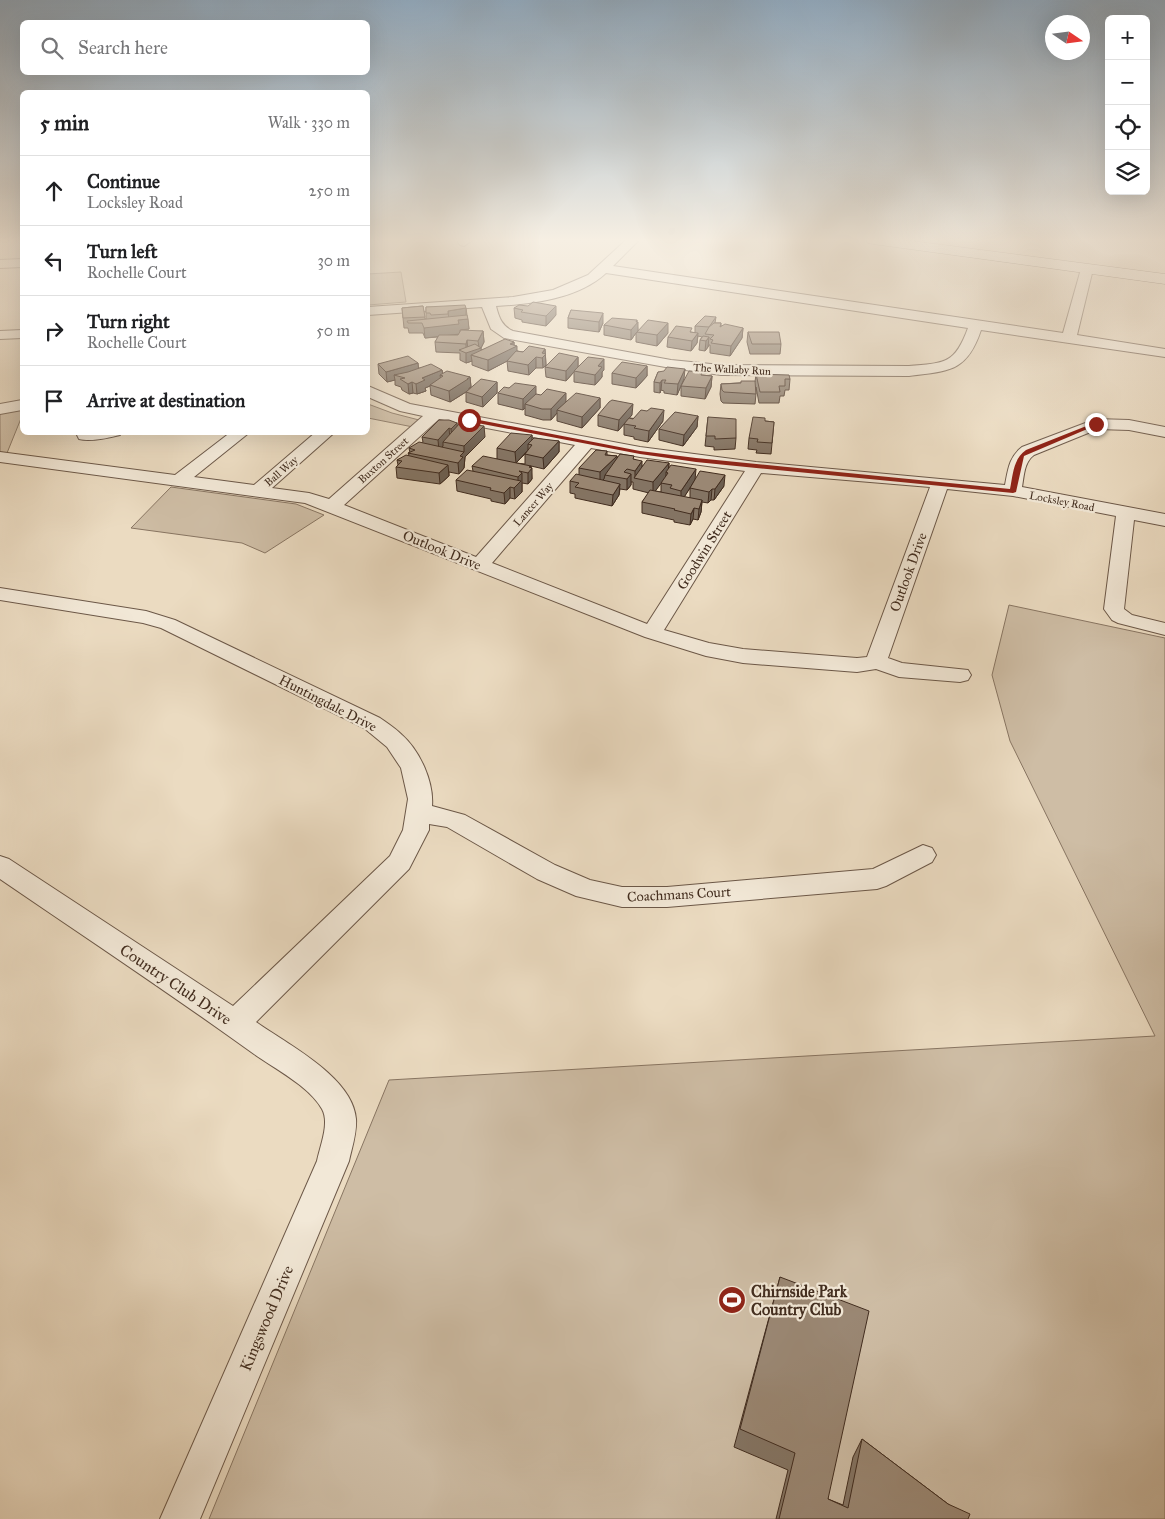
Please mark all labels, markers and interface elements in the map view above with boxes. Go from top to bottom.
north arrow [1045,15,1090,60]
map controls [1105,15,1150,195]
button: + [1105,15,1150,60]
search box [20,20,370,75]
icon: search [38,34,66,62]
text: Search here [78,36,168,59]
button: − [1105,60,1150,105]
button: locate [1105,105,1150,150]
text: 5 min [40,110,89,136]
text: Walk · 330 m [268,113,350,132]
button: layers [1105,150,1150,195]
text: Continue [87,170,160,193]
icon: ahead [40,177,68,205]
text: 250 m [309,181,350,200]
text: Locksley Road [87,193,183,212]
text: Turn left [87,240,157,263]
icon: left [40,247,68,275]
text: 30 m [317,251,350,270]
text: Rochelle Court [87,263,187,282]
text: Turn right [87,310,170,333]
icon: right [40,317,68,345]
text: 50 m [316,321,350,340]
text: Rochelle Court [87,333,187,352]
street label: The Wallaby Run [693,361,771,378]
icon: arrive [40,387,68,415]
text: Arrive at destination [87,389,245,412]
route start [458,409,481,432]
route end [1085,413,1108,436]
street label: Buxton Street [356,434,411,486]
street label: Ball Way [262,453,301,489]
street label: Lancer Way [511,479,557,529]
street label: Locksley Road [1028,489,1096,514]
street label: Goodwin Street [673,508,735,593]
street label: Outlook Drive [400,527,484,574]
street label: Outlook Drive [886,530,931,614]
street label: Huntingdale Drive [276,671,380,736]
street label: Coachmans Court [627,883,731,906]
street label: Country Club Drive [116,940,235,1029]
street label: Kingswood Drive [236,1262,298,1374]
place label: Chirnside Park Country Club [751,1282,848,1320]
sports icon: Chirnside Park Country Club [717,1285,747,1315]

